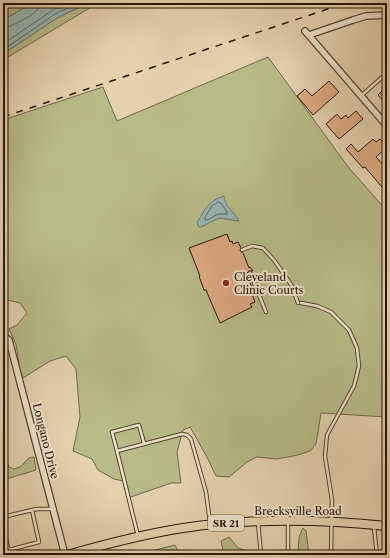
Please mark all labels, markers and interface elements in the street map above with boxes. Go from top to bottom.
place label: Cleveland Clinic Courts [234,270,304,297]
marker: Cleveland Clinic Courts [221,278,231,288]
street label: Longano Drive [30,402,62,480]
street label: Brecksville Road [254,504,342,518]
road number: SR 21 [208,515,244,531]

